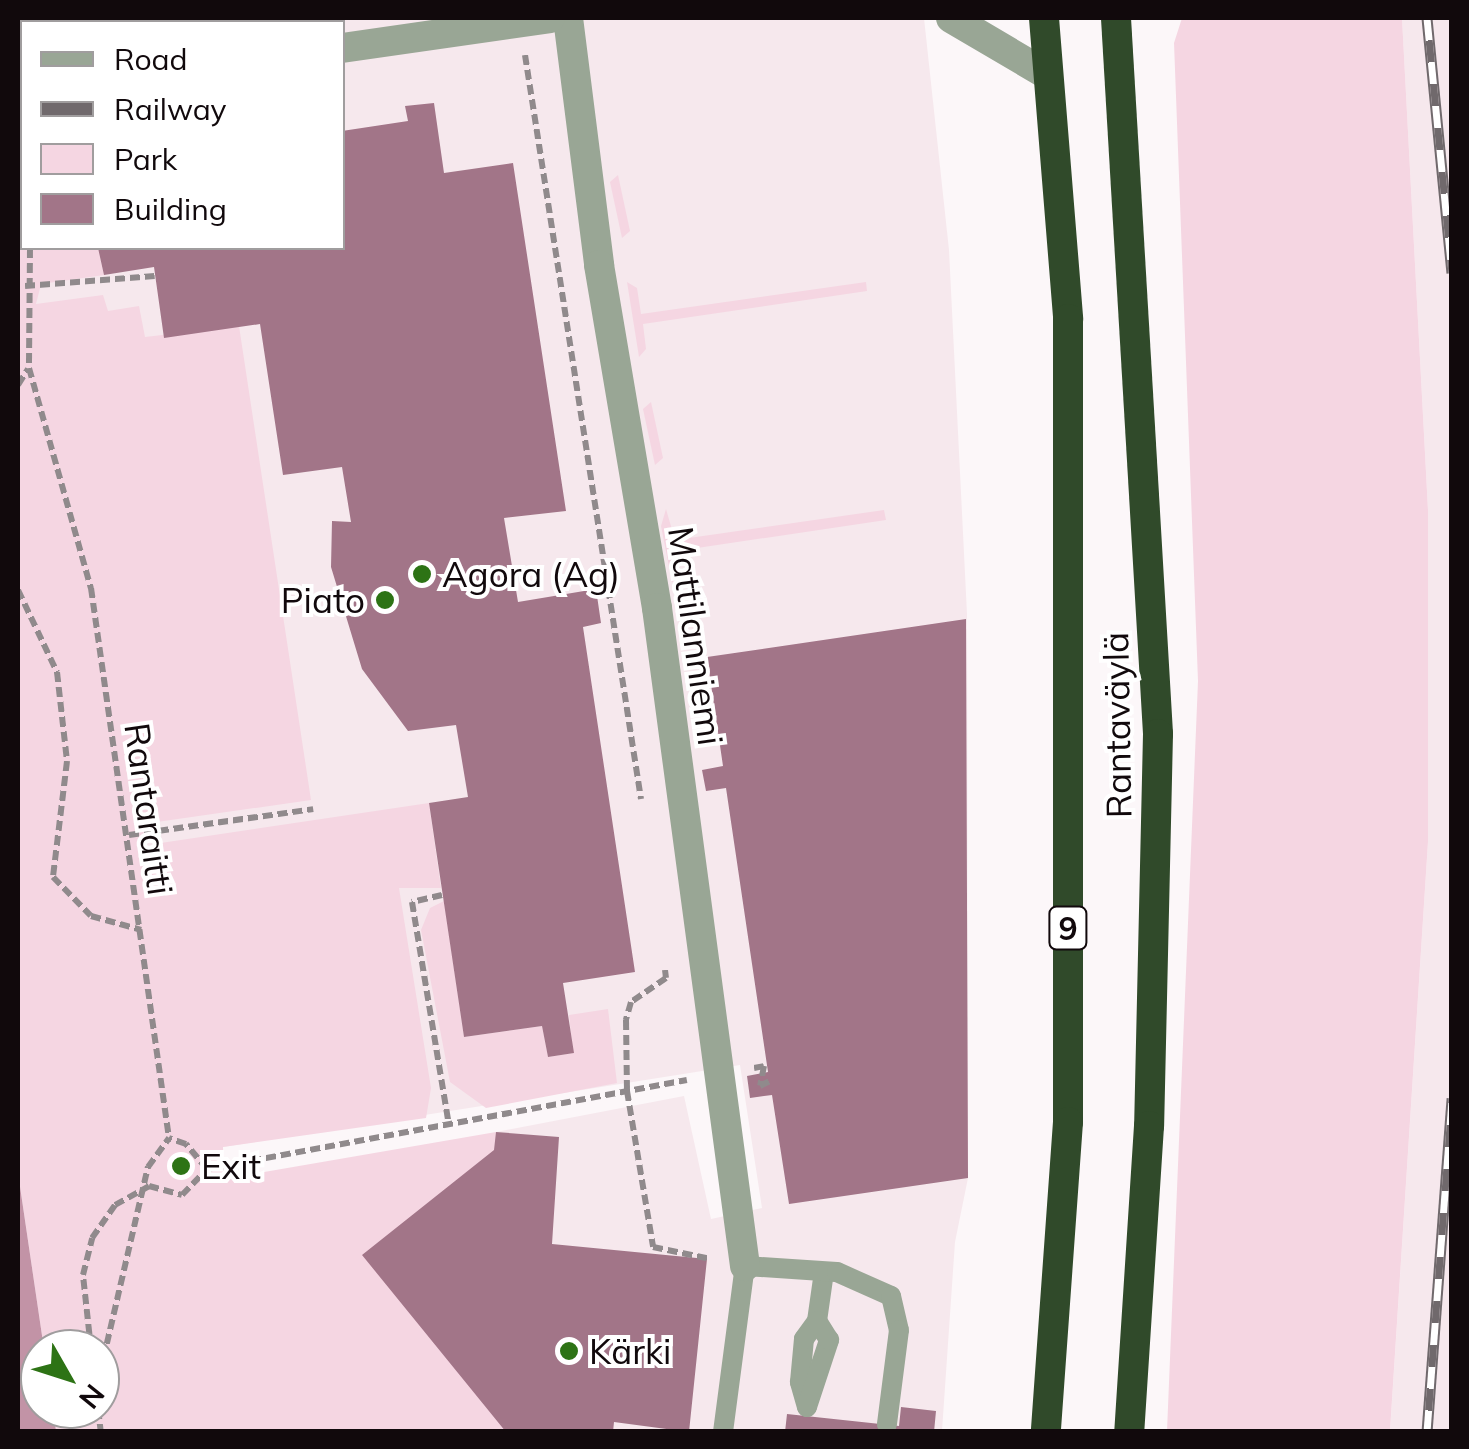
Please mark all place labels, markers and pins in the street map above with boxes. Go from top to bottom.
place label: Agora (Ag) [442,553,620,595]
marker: Agora (Ag) [411,563,433,585]
place label: Piato [281,579,365,621]
marker: Piato [374,589,396,611]
place label: Exit [201,1145,261,1187]
marker: Exit [170,1155,192,1177]
place label: Kärki [589,1330,671,1372]
marker: Kärki [558,1340,580,1362]

